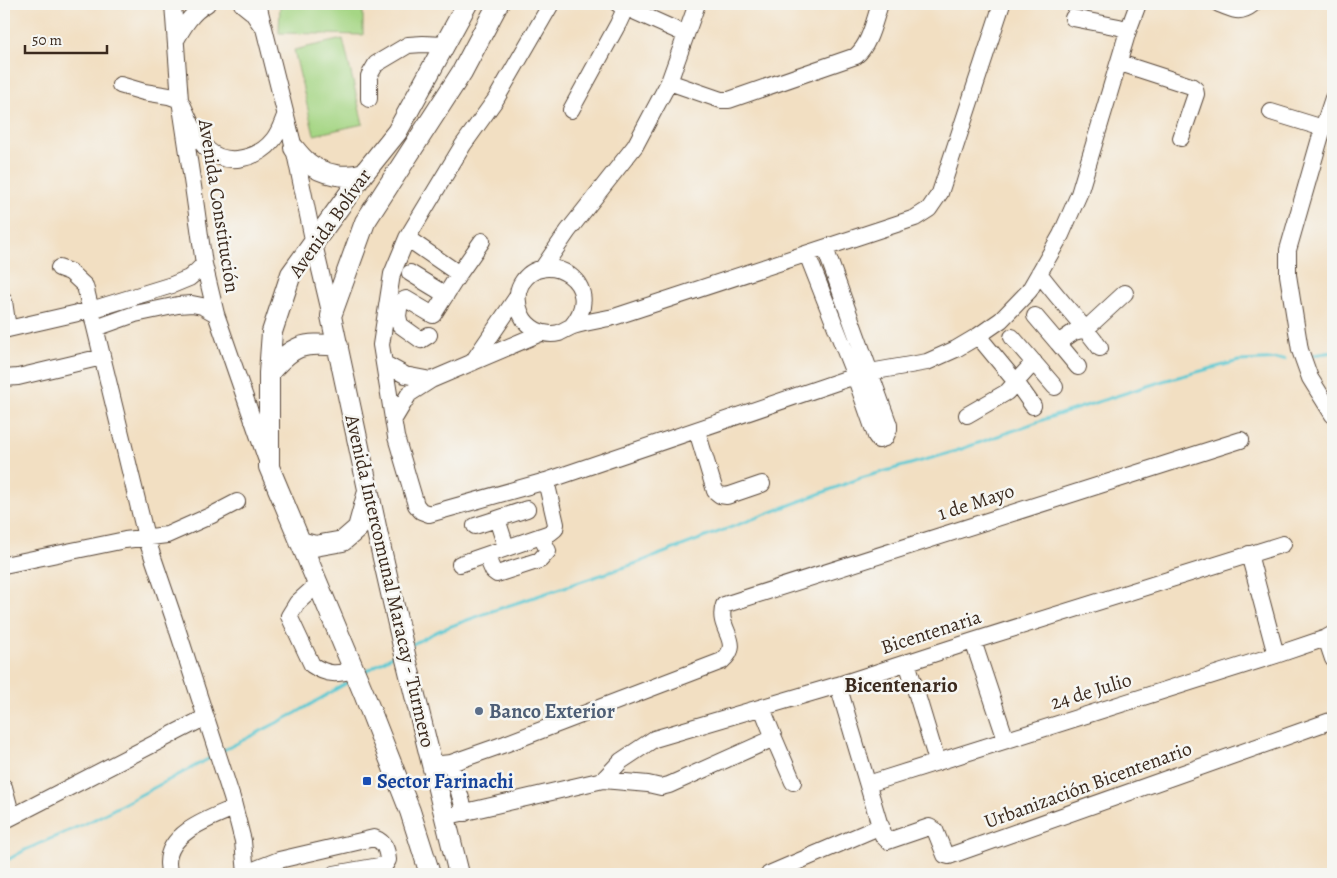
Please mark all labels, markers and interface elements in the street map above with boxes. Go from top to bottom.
scale bar [25,22,108,54]
text: 50 m [32,30,62,50]
street label: Avenida Constitución [192,116,246,295]
street label: Avenida Bolívar [282,163,378,284]
street label: Avenida Intercomunal Maracay - Turmero [338,411,441,750]
street label: 1 de Mayo [934,477,1018,527]
street label: Bicentenaria [877,603,985,661]
street label: 24 de Julio [1047,666,1135,716]
district label: Bicentenario [844,671,958,699]
place label: Banco Exterior [489,698,615,725]
marker: Banco Exterior [473,705,485,717]
street label: Urbanización Bicentenario [980,735,1196,835]
place label: Sector Farinachi [377,768,514,795]
marker: Sector Farinachi [361,775,373,787]

